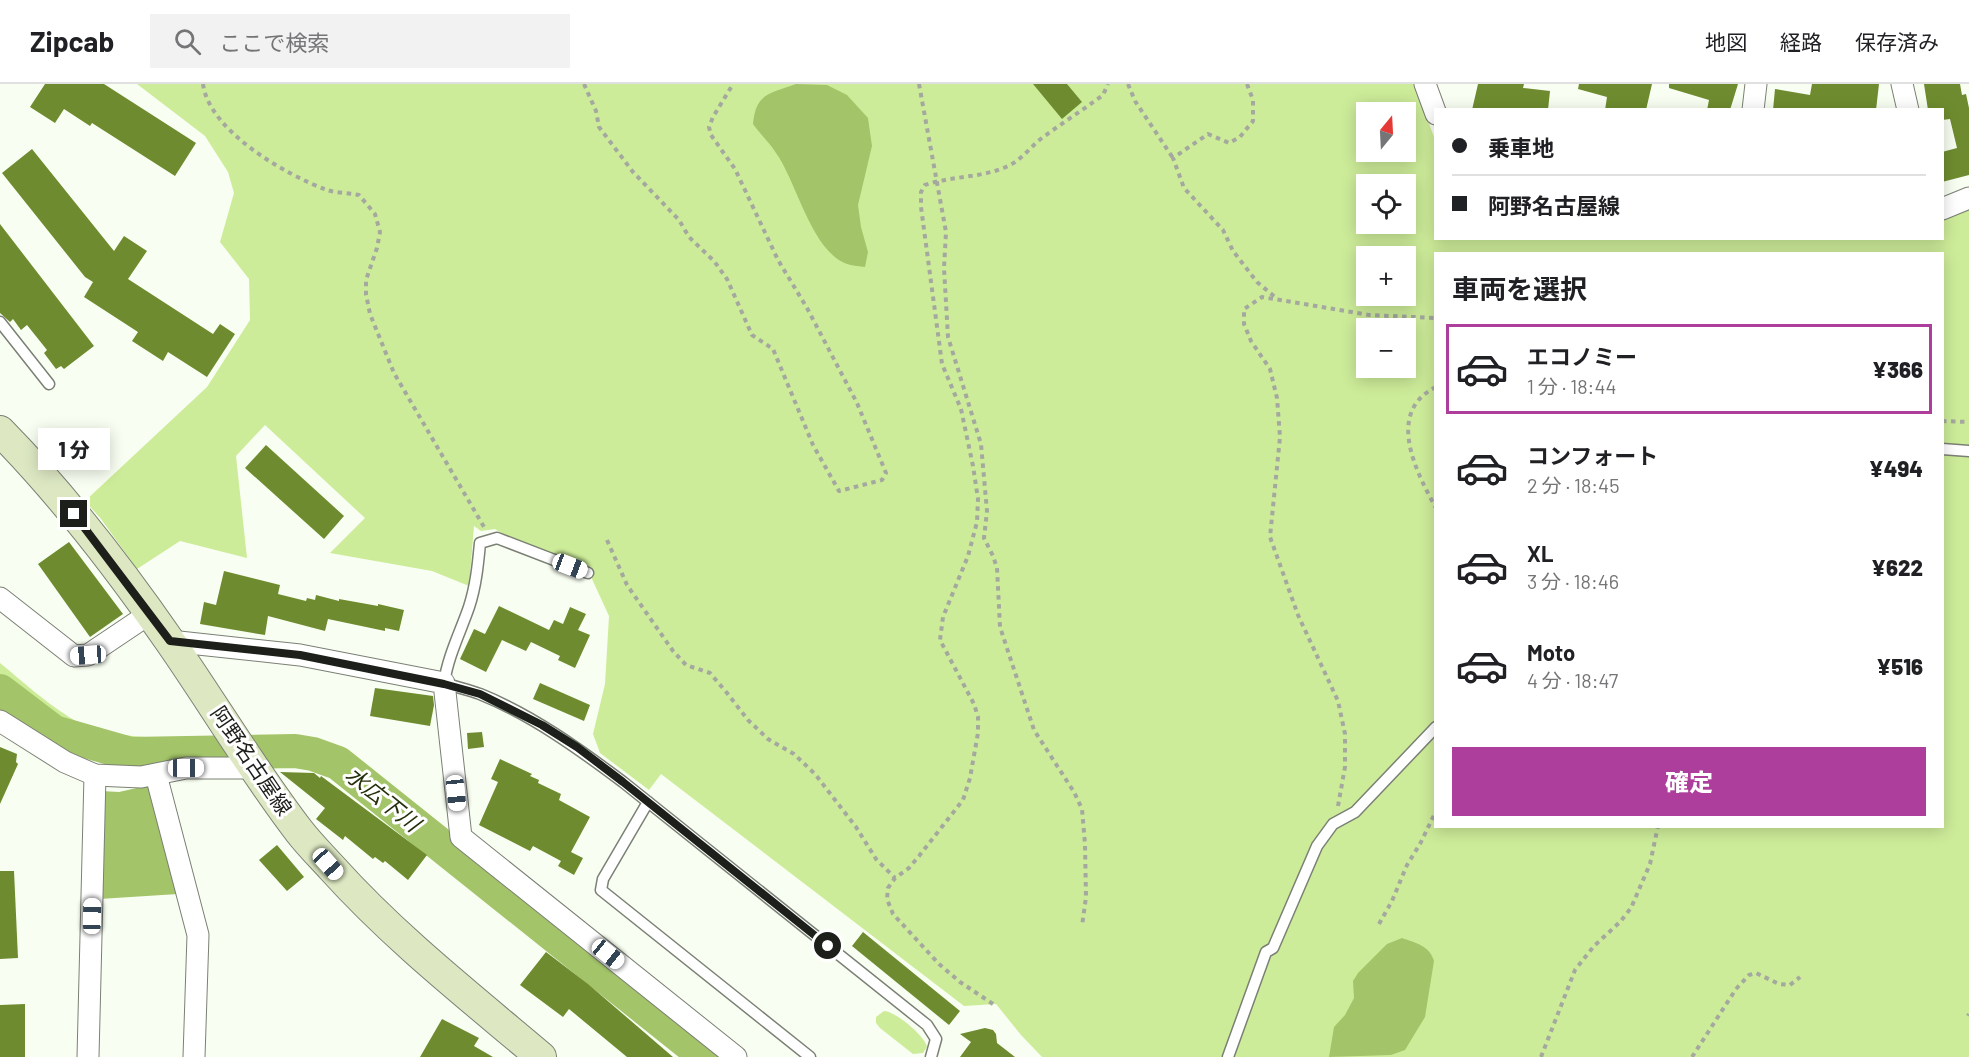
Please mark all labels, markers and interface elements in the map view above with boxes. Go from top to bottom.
search box [150,14,570,68]
text: Zipcab [30,24,114,58]
icon: search [171,25,204,58]
text: ここで検索 [219,29,329,55]
text: 地図 [1705,29,1747,54]
text: 経路 [1780,29,1822,54]
text: 保存済み [1855,29,1939,54]
north arrow [1356,102,1416,162]
map controls [1356,102,1416,378]
text: 乗車地 [1488,134,1554,160]
button: locate [1356,174,1416,234]
text: 阿野名古屋線 [1488,192,1620,218]
button: + [1356,246,1416,306]
text: 車両を選択 [1452,272,1587,304]
button: − [1356,318,1416,378]
icon: car [1455,342,1509,396]
text: エコノミー [1527,343,1637,369]
text: ¥366 [1872,356,1923,382]
text: 1 分 · 18:44 [1527,374,1616,398]
callout: 1 分 [38,427,110,469]
text: 1 分 [58,437,90,461]
icon: car [1455,441,1509,495]
text: コンフォート [1527,442,1658,468]
text: ¥494 [1869,455,1923,481]
text: 2 分 · 18:45 [1527,473,1619,497]
route end [60,500,87,527]
icon: car [1455,540,1509,594]
text: XL [1527,540,1553,566]
car [550,551,590,581]
text: ¥622 [1871,554,1923,580]
text: 3 分 · 18:46 [1527,569,1619,593]
icon: car [1455,639,1509,693]
text: Moto [1527,639,1575,665]
car [69,645,107,665]
text: ¥516 [1876,653,1923,679]
text: 4 分 · 18:47 [1527,668,1618,692]
street label: 阿野名古屋線 [207,701,298,819]
button: 確定 [1452,747,1926,816]
car [168,759,204,777]
water label: 水広下川 [341,760,428,837]
car [445,774,467,812]
car [309,845,347,883]
car [83,898,101,934]
route start [814,932,841,959]
car [588,936,628,972]

